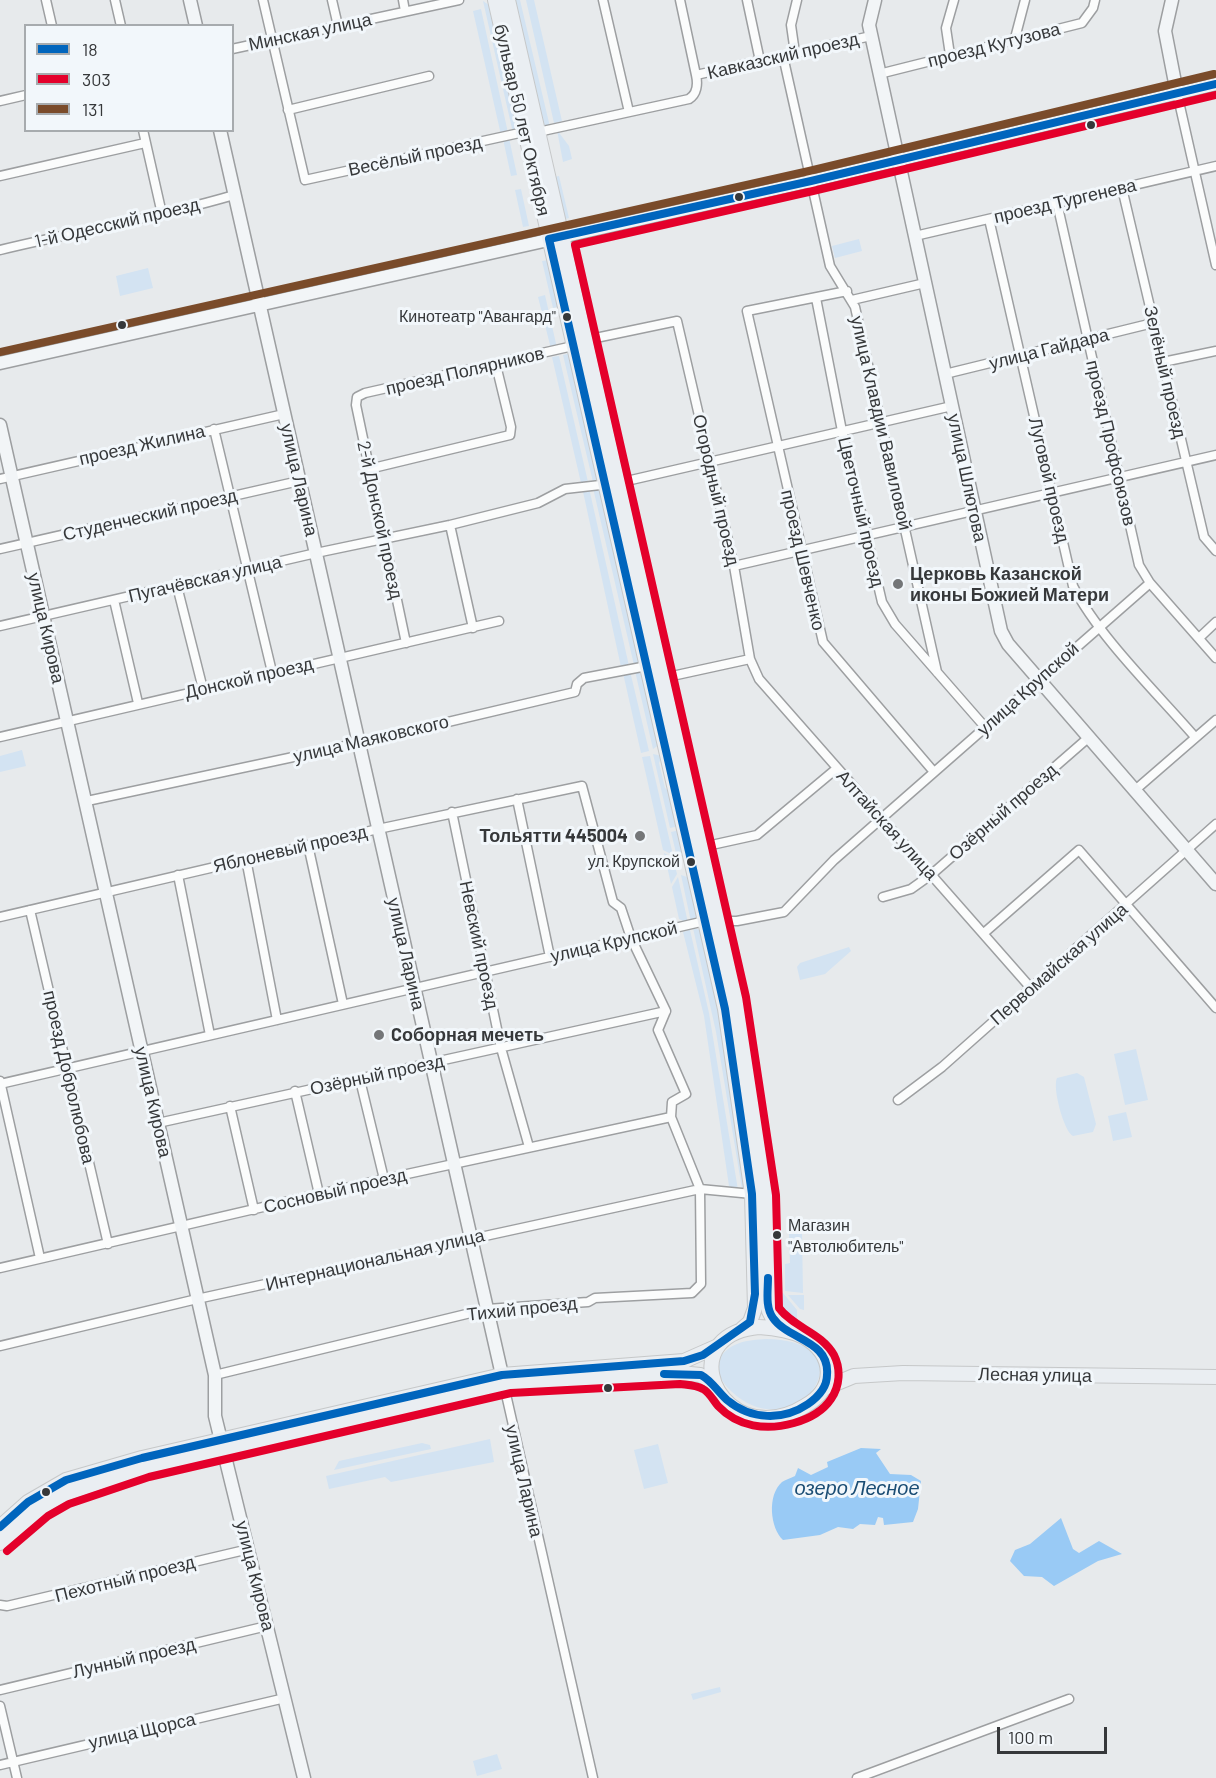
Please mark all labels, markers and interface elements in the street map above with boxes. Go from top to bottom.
street label: Минская улица [247,8,373,56]
street label: проезд Кутузова [926,18,1062,72]
street label: бульвар 50 лет Октября [489,22,555,218]
legend [24,24,234,132]
street label: Кавказский проезд [705,28,861,84]
text: 18 [82,38,98,60]
text: 303 [82,68,111,90]
text: 131 [82,98,104,120]
unlabelled marker [1085,119,1097,131]
street label: Весёлый проезд [346,131,484,181]
street label: проезд Тургенева [992,174,1138,228]
unlabelled marker [733,191,745,203]
street label: 1-й Одесский проезд [32,194,202,252]
street label: Зелёный проезд [1139,304,1191,440]
place label: Кинотеатр "Авангард" [399,307,556,327]
marker: Кинотеатр "Авангард" [561,311,573,323]
street label: улица Клавдии Вавиловой [846,314,916,532]
unlabelled marker [116,319,128,331]
street label: улица Гайдара [987,324,1111,374]
street label: проезд Полярников [384,342,546,400]
street label: проезд Профсоюзов [1081,358,1141,528]
street label: Огородный проезд [688,412,744,568]
street label: улица Шлютова [943,412,991,544]
street label: Луговой проезд [1024,415,1074,545]
street label: проезд Жилина [77,420,207,470]
street label: улица Ларина [276,422,322,538]
street label: Цветочный проезд [833,435,889,589]
street label: 2-й Донской проезд [353,439,407,601]
street label: Студенческий проезд [61,484,239,546]
street label: проезд Шевченко [776,487,830,633]
street label: Пугачёвская улица [126,551,284,607]
place label: Церковь Казанской иконы Божией Матери [910,563,1109,606]
street label: улица Кирова [23,571,69,685]
marker: Церковь Казанской иконы Божией Матери [891,577,905,591]
street label: улица Крупской [973,638,1083,740]
street label: Донской проезд [183,653,315,703]
street label: улица Маяковского [291,711,451,767]
street label: Озёрный проезд [944,759,1062,865]
street label: Алтайская улица [832,765,942,885]
street label: Яблоневый проезд [211,821,369,877]
place label: Тольятти 445004 [479,825,628,847]
marker: Тольятти 445004 [633,829,647,843]
place label: ул. Крупской [588,852,680,872]
marker: ул. Крупской [685,856,697,868]
street label: Невский проезд [455,879,503,1011]
street label: улица Ларина [383,896,429,1012]
street label: Первомайская улица [986,898,1132,1030]
street label: улица Крупской [549,917,679,967]
street label: проезд Добролюбова [39,988,99,1166]
place label: Cоборная мечеть [391,1024,544,1046]
marker: Cоборная мечеть [372,1028,386,1042]
street label: улица Кирова [130,1045,176,1159]
street label: Озёрный проезд [308,1050,446,1100]
street label: Сосновый проезд [262,1164,408,1218]
place label: Магазин "Автолюбитель" [788,1216,904,1254]
street label: Интернациональная улица [263,1224,487,1296]
marker: Магазин "Автолюбитель" [771,1229,783,1241]
street label: Тихий проезд [466,1292,578,1326]
street label: Лесная улица [978,1363,1092,1387]
unlabelled marker [602,1382,614,1394]
street label: улица Ларина [501,1423,547,1539]
water label: озеро Лесное [794,1476,920,1500]
unlabelled marker [40,1486,52,1498]
street label: улица Кирова [231,1519,279,1633]
street label: Пехотный проезд [53,1551,197,1607]
street label: Лунный проезд [71,1633,197,1683]
street label: улица Щорса [86,1708,198,1754]
scale bar [1000,1715,1110,1753]
text: 100 m [1008,1726,1053,1748]

